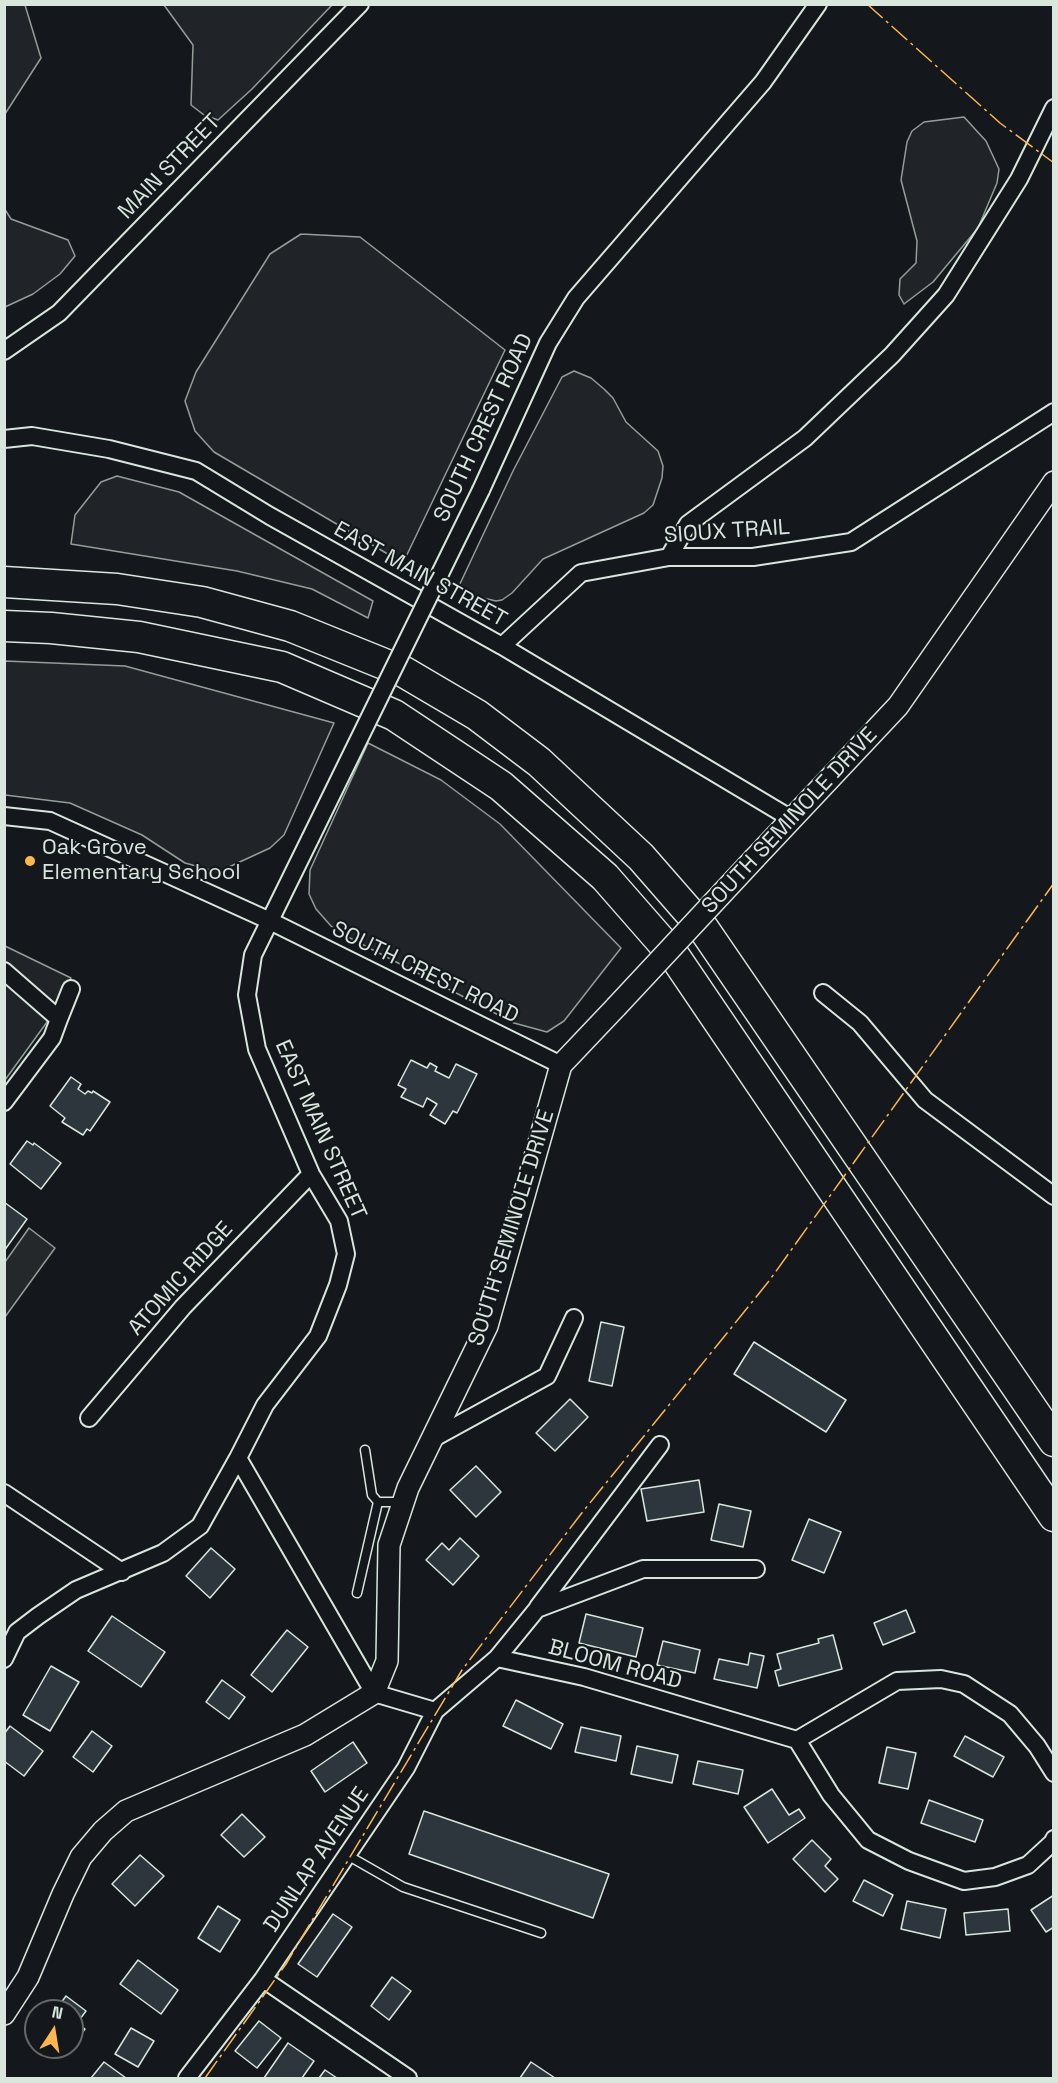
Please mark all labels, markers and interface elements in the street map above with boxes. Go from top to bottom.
street label: MAIN STREET [113,109,227,225]
street label: SOUTH CREST ROAD [429,330,539,526]
street label: SIOUX TRAIL [663,514,791,550]
street label: EAST MAIN STREET [329,517,511,633]
street label: SOUTH SEMINOLE DRIVE [697,722,883,920]
place label: Oak Grove Elementary School [42,835,241,886]
marker: Oak Grove Elementary School [23,854,37,868]
street label: SOUTH CREST ROAD [327,916,523,1030]
street label: EAST MAIN STREET [269,1036,371,1224]
street label: SOUTH SEMINOLE DRIVE [464,1107,560,1349]
street label: ATOMIC RIDGE [123,1217,239,1341]
street label: BLOOM ROAD [545,1635,685,1695]
street label: DUNLAP AVENUE [259,1783,375,1937]
north arrow [24,1999,84,2059]
text: N [50,2001,65,2024]

